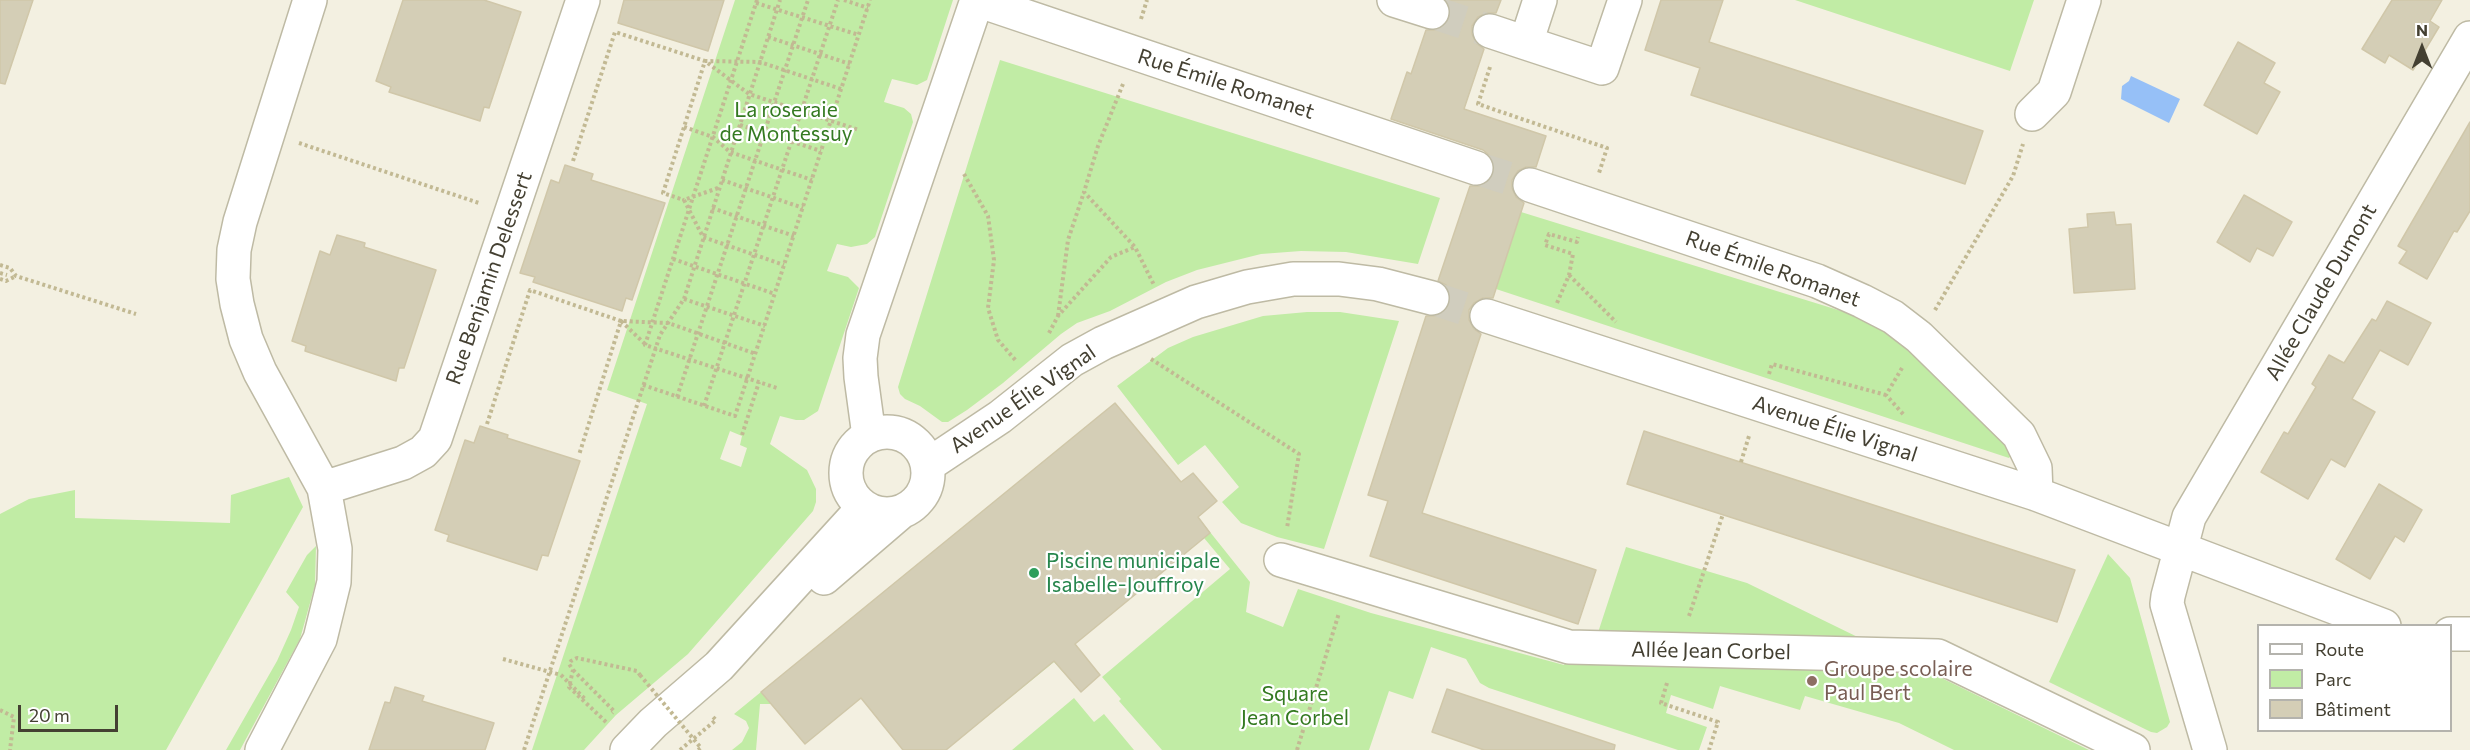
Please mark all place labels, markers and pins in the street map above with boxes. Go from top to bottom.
place label: Piscine municipale Isabelle-Jouffroy [1046,548,1220,598]
marker: Piscine municipale Isabelle-Jouffroy [1027,566,1041,580]
place label: Groupe scolaire Paul Bert [1824,656,1973,706]
marker: Groupe scolaire Paul Bert [1805,674,1819,688]

